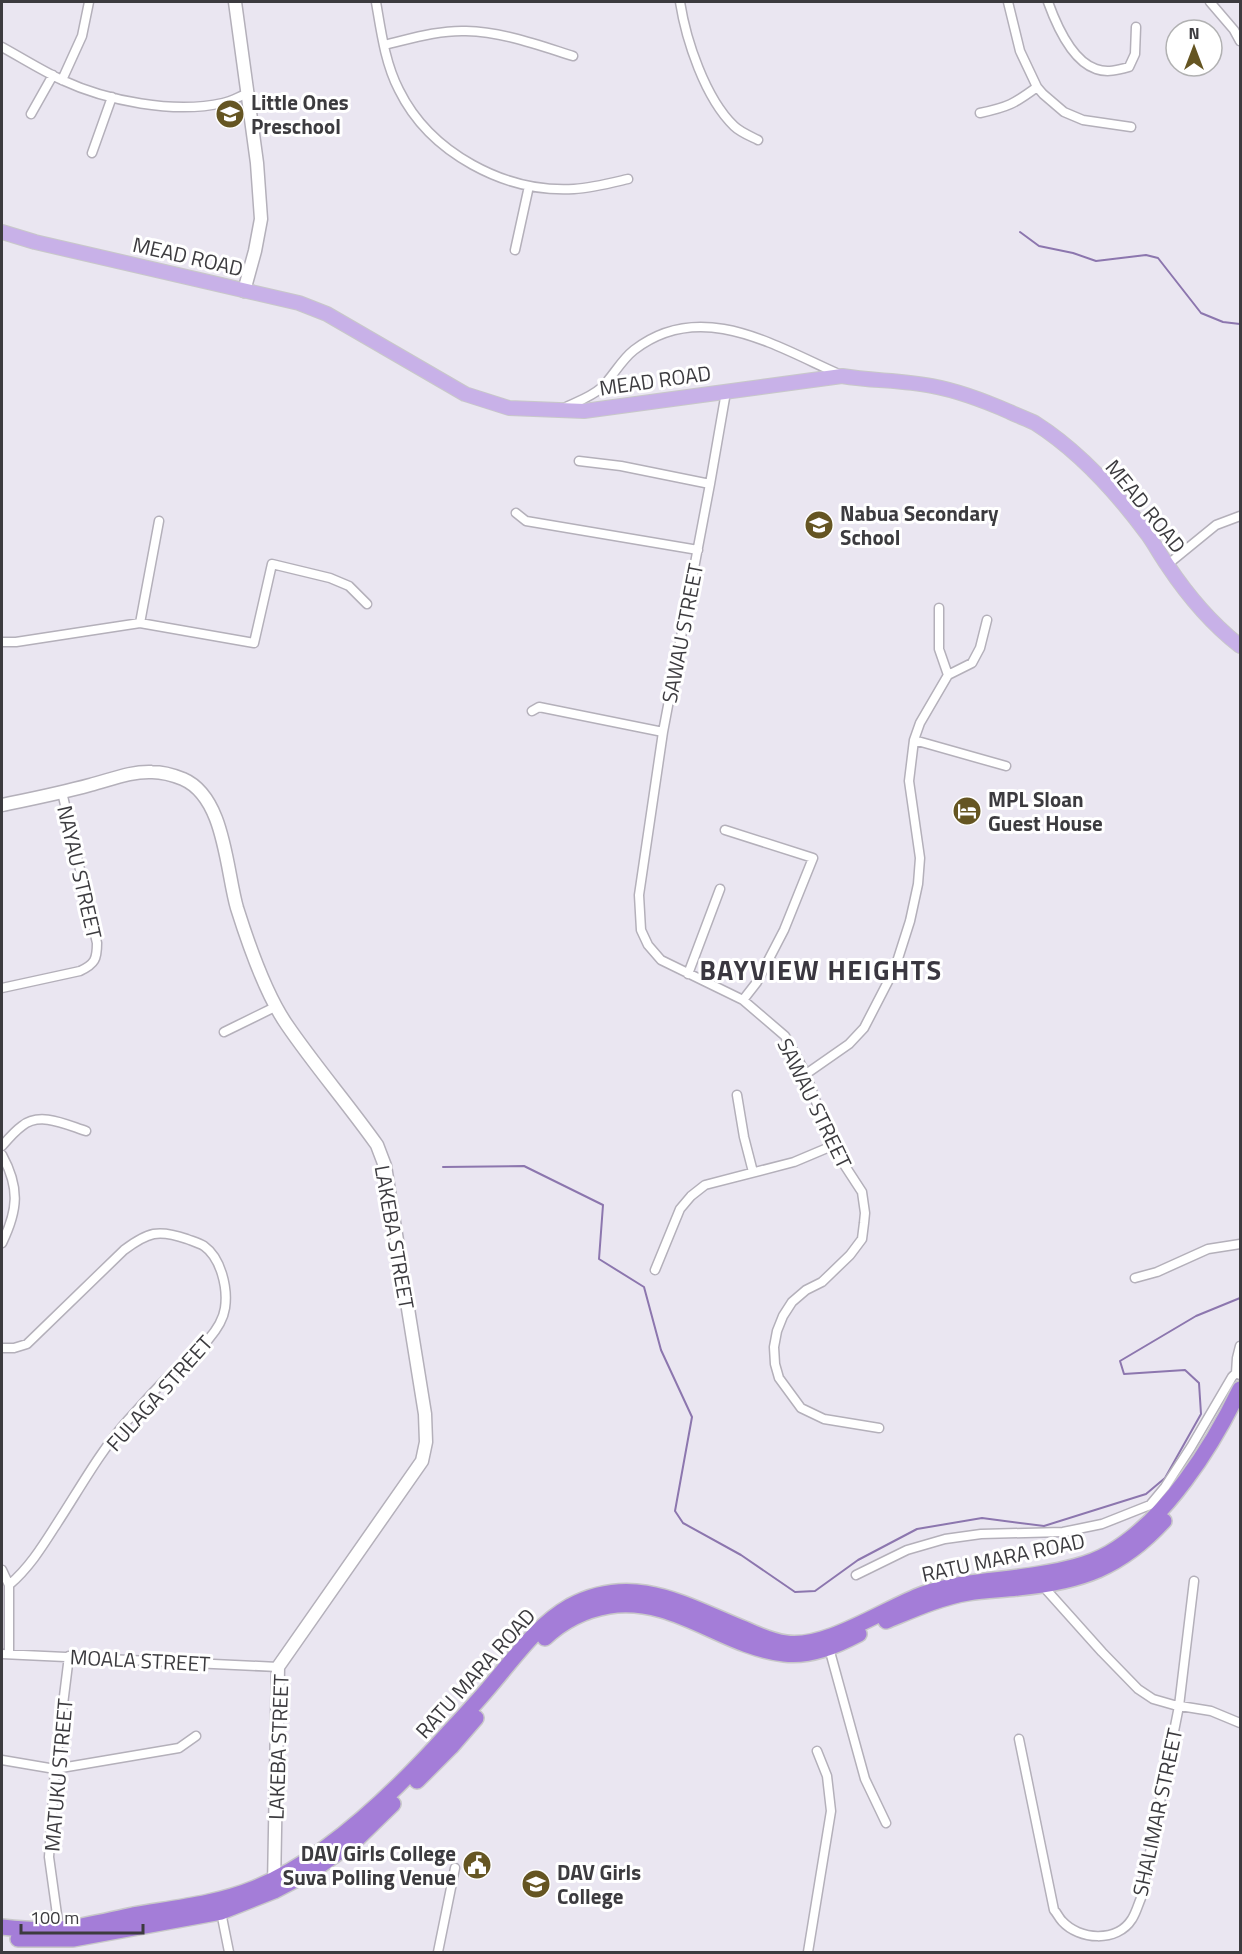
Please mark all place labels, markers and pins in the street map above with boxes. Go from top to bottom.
place label: Little Ones Preschool [251,86,349,142]
school or university icon: Little Ones Preschool [214,98,246,130]
place label: Nabua Secondary School [840,497,999,553]
school or university icon: Nabua Secondary School [803,509,835,541]
place label: MPL Sloan Guest House [988,783,1103,839]
hotel icon: MPL Sloan Guest House [951,795,983,827]
place label: DAV Girls College Suva Polling Venue [283,1837,456,1893]
public building icon: DAV Girls College Suva Polling Venue [461,1849,493,1881]
place label: DAV Girls College [557,1856,641,1912]
school or university icon: DAV Girls College [520,1868,552,1900]

